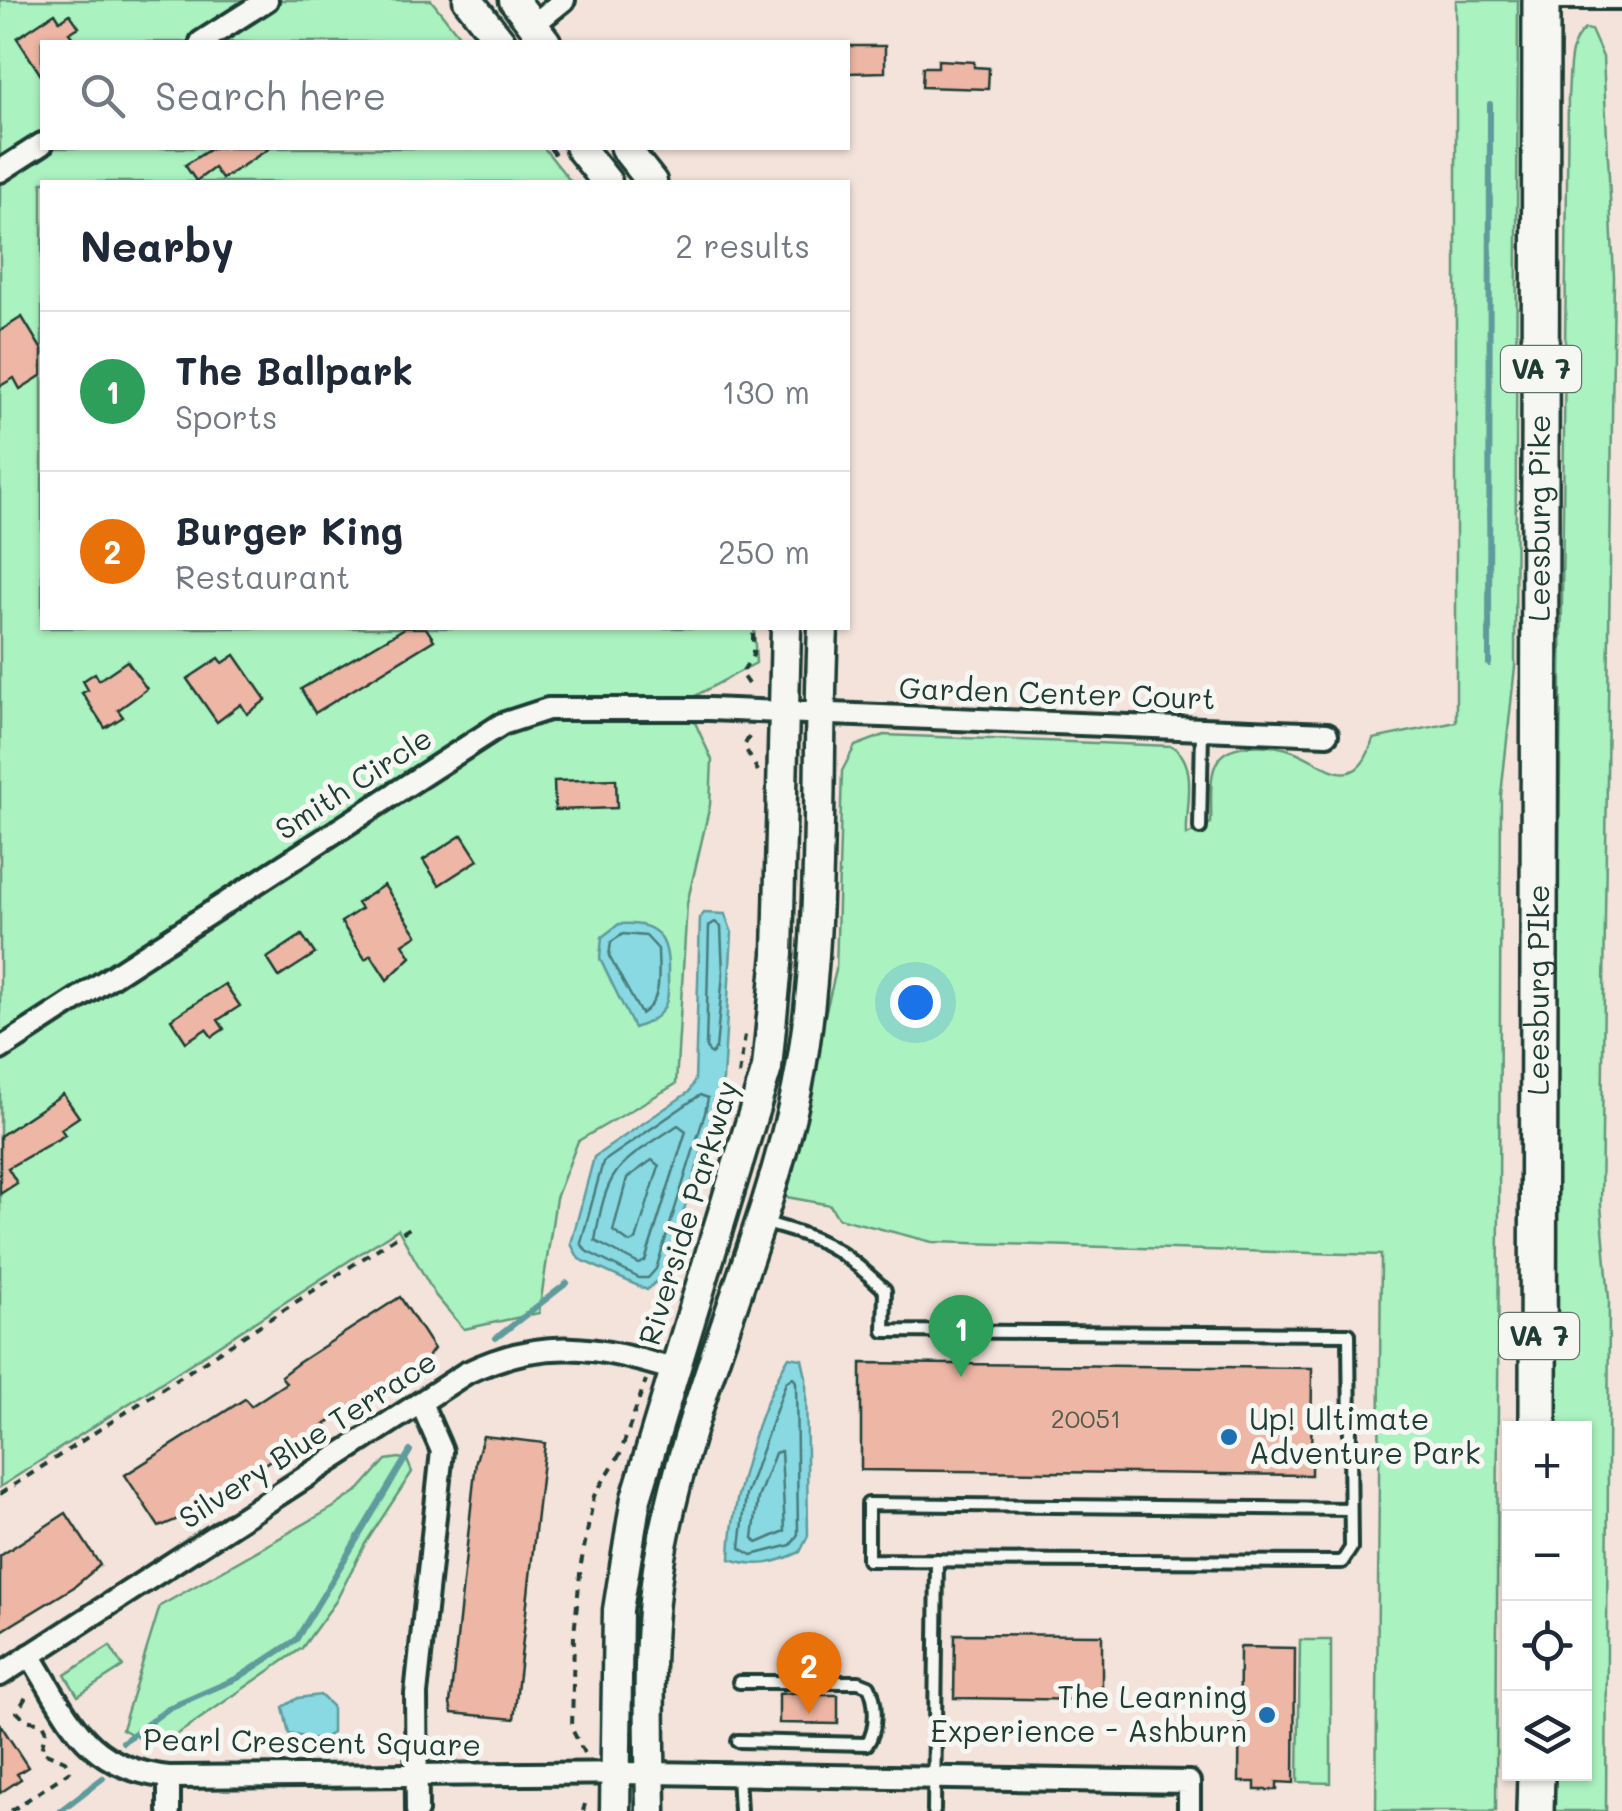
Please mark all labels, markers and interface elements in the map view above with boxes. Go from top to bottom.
search box [40,40,850,150]
icon: search [75,68,130,123]
text: Search here [155,70,386,120]
text: Nearby [80,218,234,273]
text: 2 results [675,224,810,266]
text: The Ballpark [175,345,413,395]
road number: VA 7 [1501,346,1581,392]
text: 1 [105,370,120,412]
text: 130 m [721,370,810,412]
text: Sports [175,395,277,437]
street label: Leesburg Pike [1518,414,1558,622]
text: Burger King [175,505,403,555]
text: 2 [104,530,121,572]
text: 250 m [718,530,810,572]
text: Restaurant [175,555,350,597]
street label: Garden Center Court [898,666,1216,718]
street label: Smith Circle [267,717,439,848]
street label: Leesburg PIke [1517,884,1557,1096]
your location [890,977,941,1028]
street label: Riverside Parkway [628,1075,746,1350]
pin: 1 [928,1294,994,1377]
road number: VA 7 [1499,1313,1579,1359]
street label: Silvery Blue Terrace [170,1340,443,1537]
place label: Up! Ultimate Adventure Park [1249,1398,1481,1472]
house number: 20051 [1051,1402,1121,1434]
map controls [1502,1421,1592,1781]
button: + [1502,1421,1592,1511]
marker: Up! Ultimate Adventure Park [1218,1426,1240,1448]
button: − [1502,1511,1592,1601]
button: locate [1502,1601,1592,1691]
pin: 2 [776,1632,842,1714]
place label: The Learning Experience - Ashburn [931,1676,1247,1750]
button: layers [1502,1691,1592,1781]
marker: The Learning Experience - Ashburn [1256,1704,1278,1726]
street label: Pearl Crescent Square [143,1718,481,1764]

